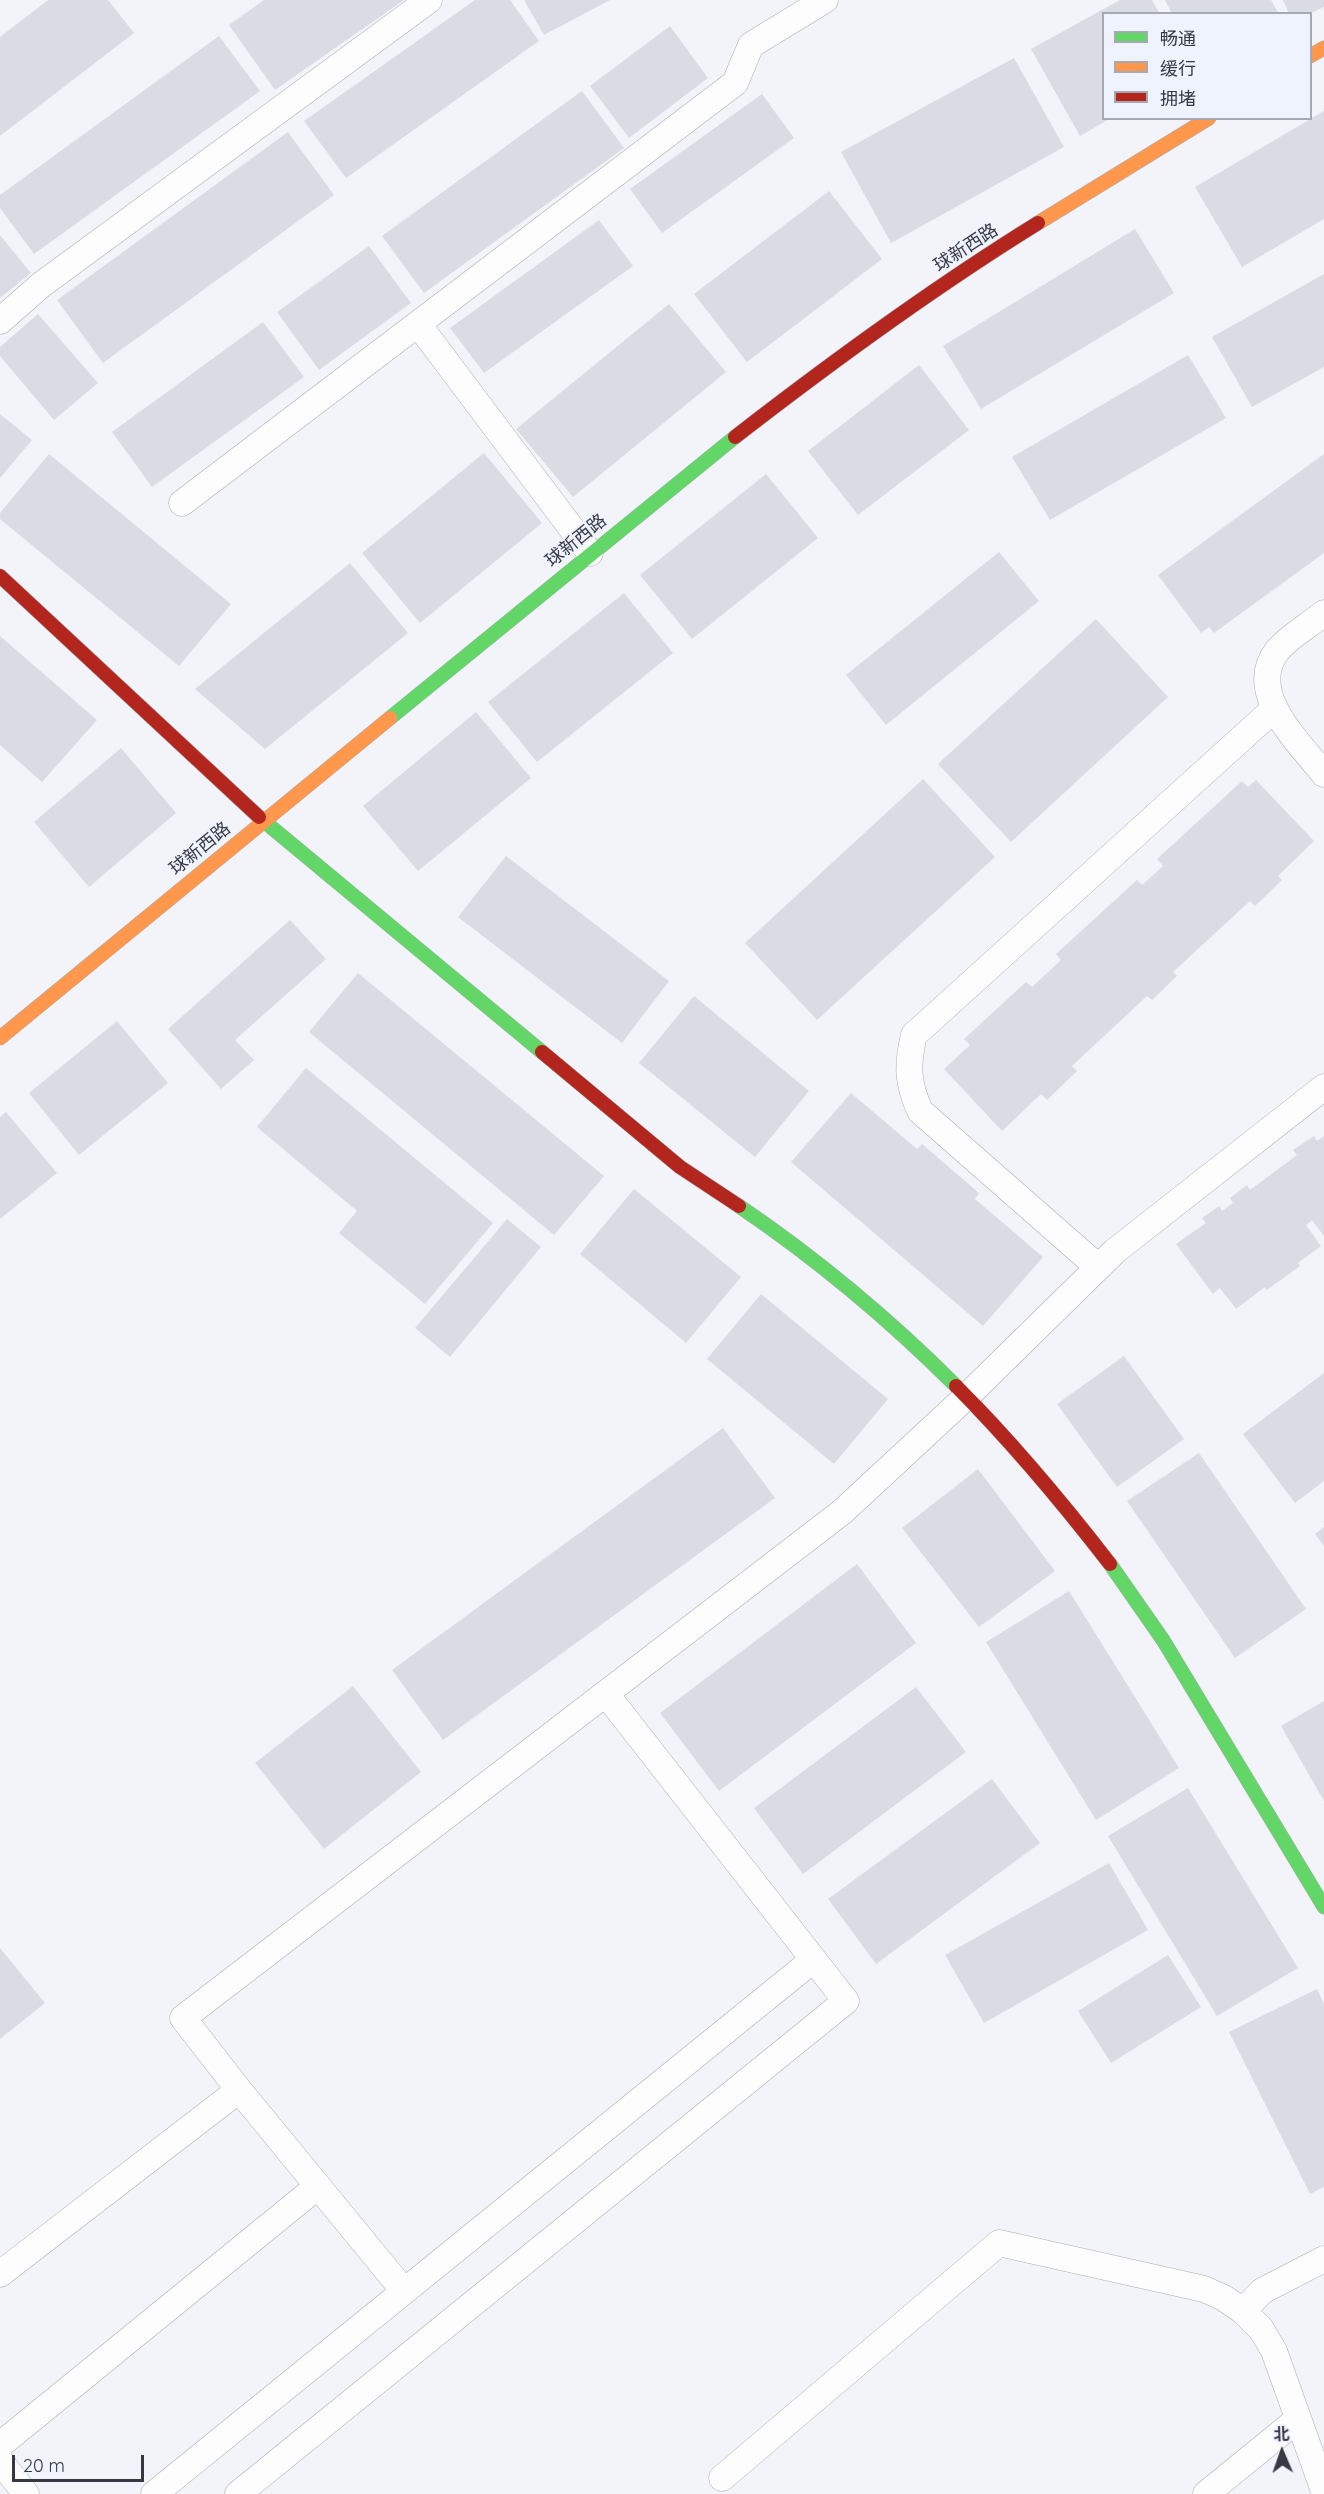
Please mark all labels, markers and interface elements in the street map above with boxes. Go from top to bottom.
legend [1102,12,1312,120]
text: 畅通 [1160,27,1196,50]
text: 缓行 [1160,57,1196,80]
text: 拥堵 [1160,87,1196,110]
street label: 球新西路 [930,219,1002,277]
street label: 球新西路 [541,510,611,572]
street label: 球新西路 [165,818,235,880]
north arrow [1252,2422,1312,2482]
text: 北 [1273,2424,1290,2444]
scale bar [15,2443,147,2481]
text: 20 m [23,2454,65,2477]

